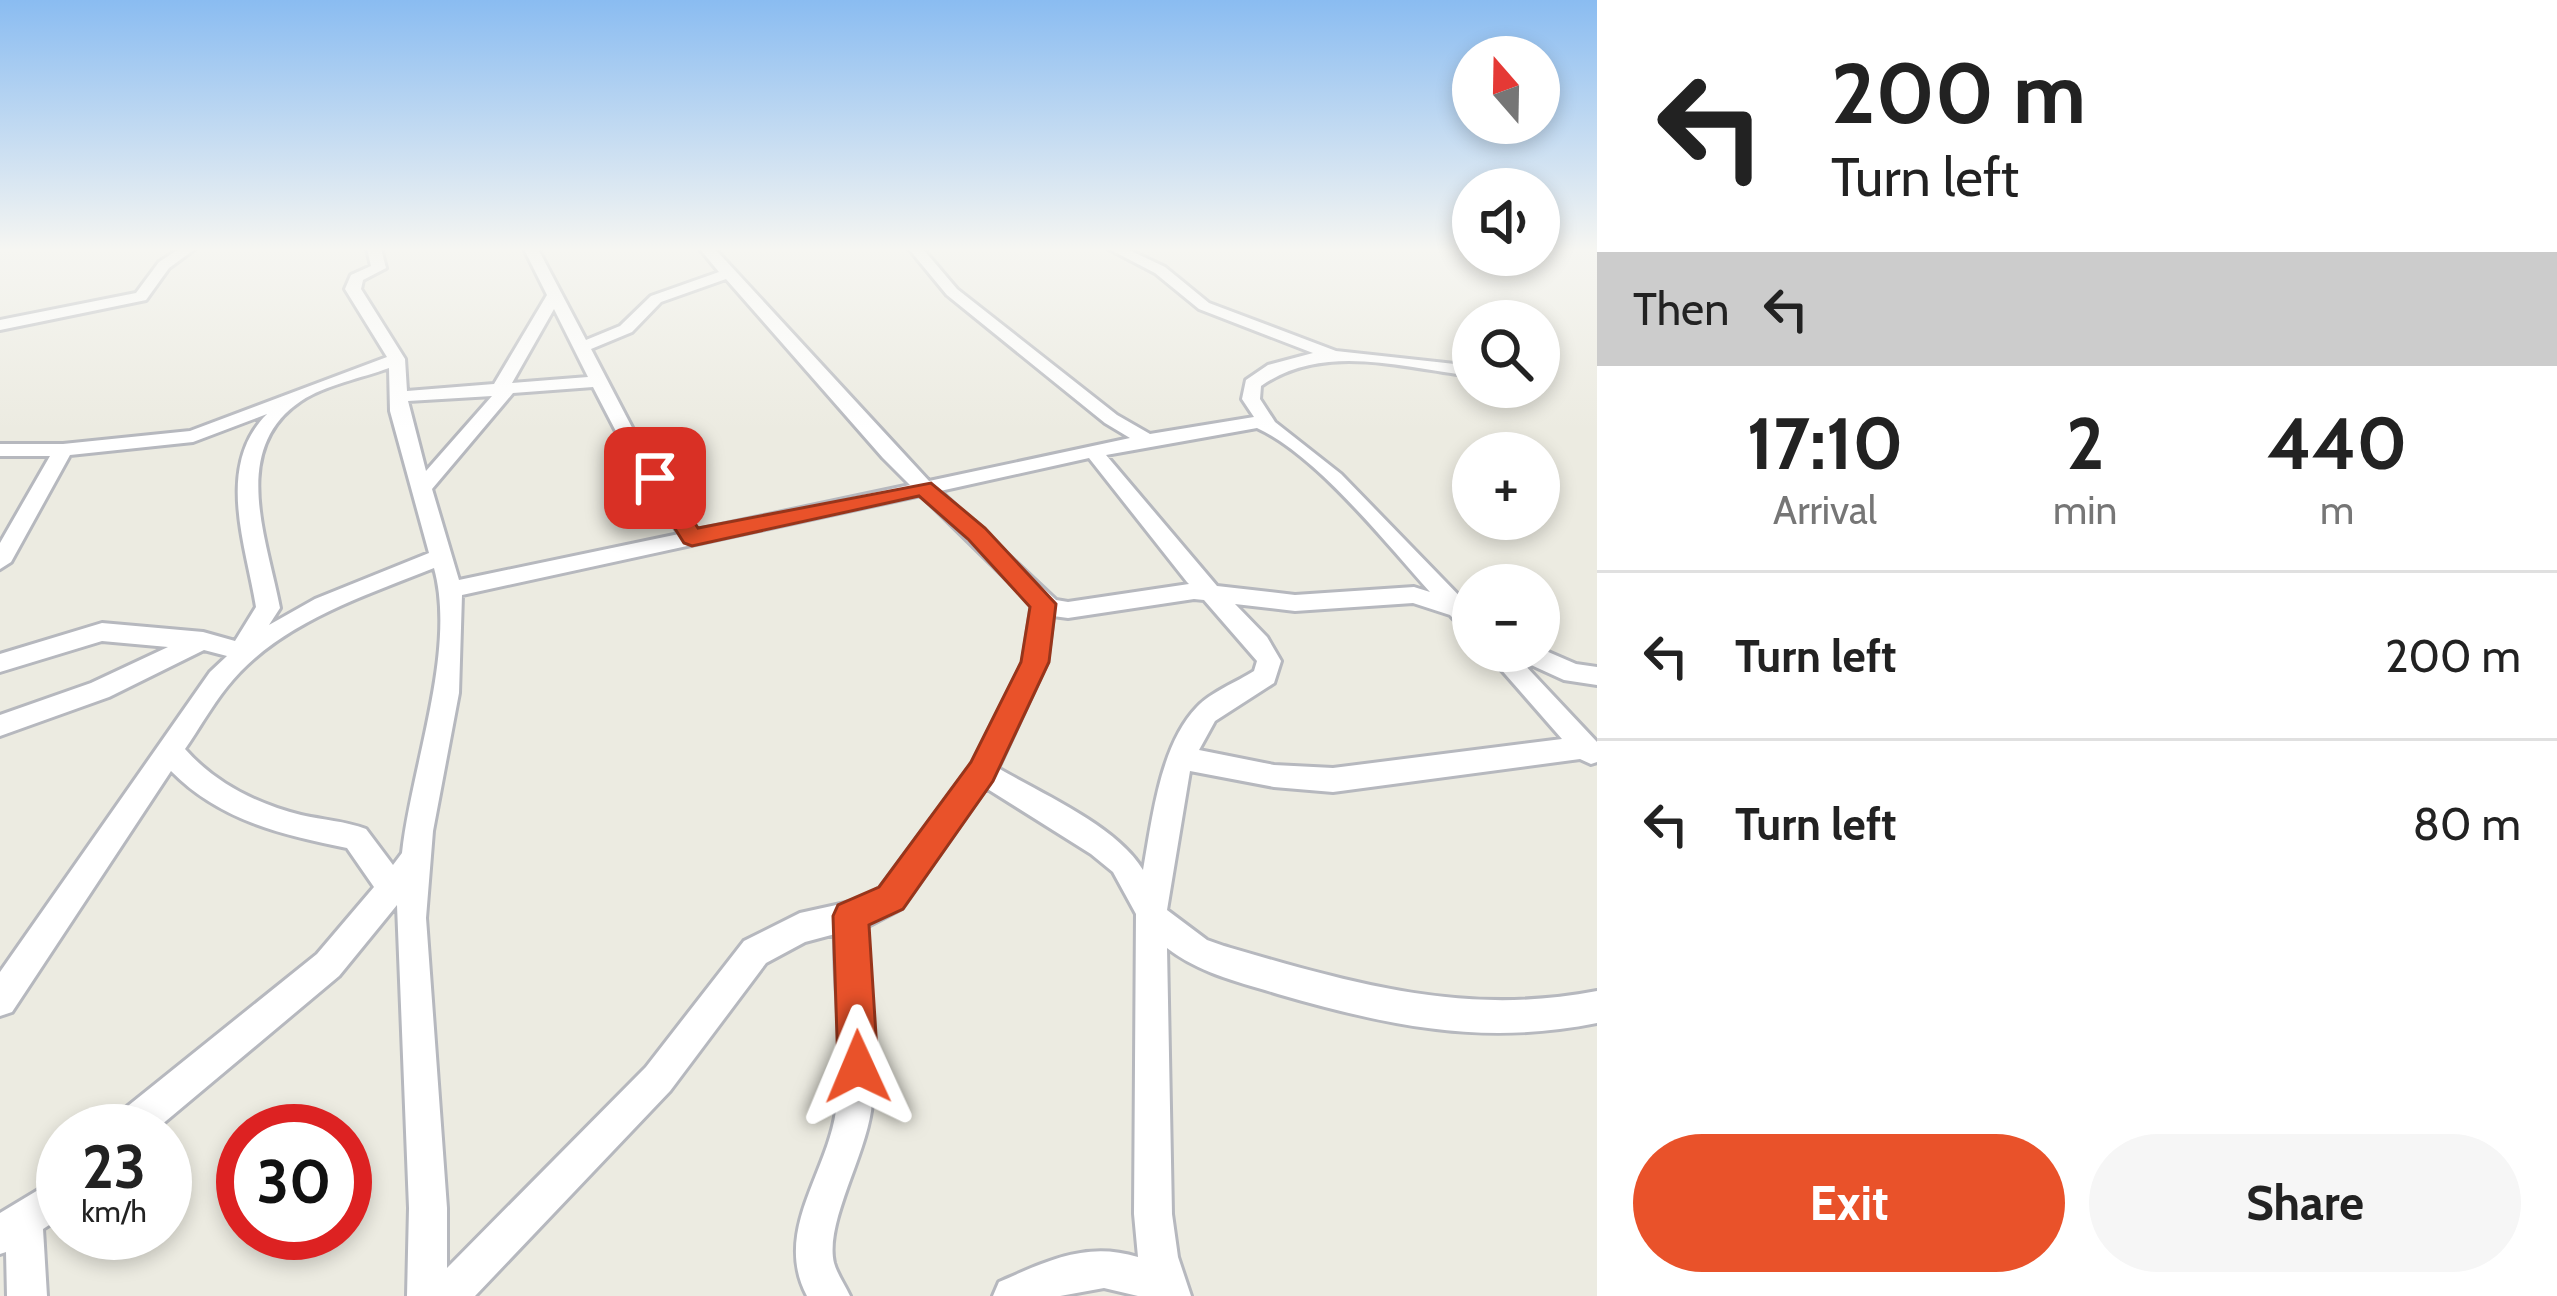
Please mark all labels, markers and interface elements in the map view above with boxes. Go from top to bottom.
north arrow [1452,36,1560,144]
map controls [1452,36,1560,672]
text: 200 m [1831,42,2086,144]
icon: left [1633,48,1789,204]
text: Turn left [1831,144,2019,210]
button: sound [1452,168,1560,276]
icon: left [1753,276,1819,342]
text: Then [1633,282,1729,336]
button: search [1452,300,1560,408]
text: 17:10 [1747,400,1903,487]
text: 2 [2066,400,2104,487]
text: 440 [2267,400,2407,487]
pin [604,427,706,529]
button: + [1452,432,1560,540]
icon: arrive [622,445,688,511]
text: Arrival [1773,486,1877,534]
text: min [2053,486,2117,534]
text: m [2320,486,2354,534]
button: − [1452,564,1560,672]
icon: left [1633,623,1699,689]
text: Turn left [1735,629,1897,683]
text: 200 m [2385,629,2521,683]
icon: left [1633,791,1699,857]
text: Turn left [1735,797,1897,851]
text: 80 m [2413,797,2521,851]
position arrow [795,1004,921,1130]
speed limit sign: 30 [216,1104,372,1260]
text: 23 [82,1130,146,1203]
button: Exit [1633,1134,2065,1272]
button: Share [2089,1134,2521,1272]
text: km/h [81,1193,147,1230]

